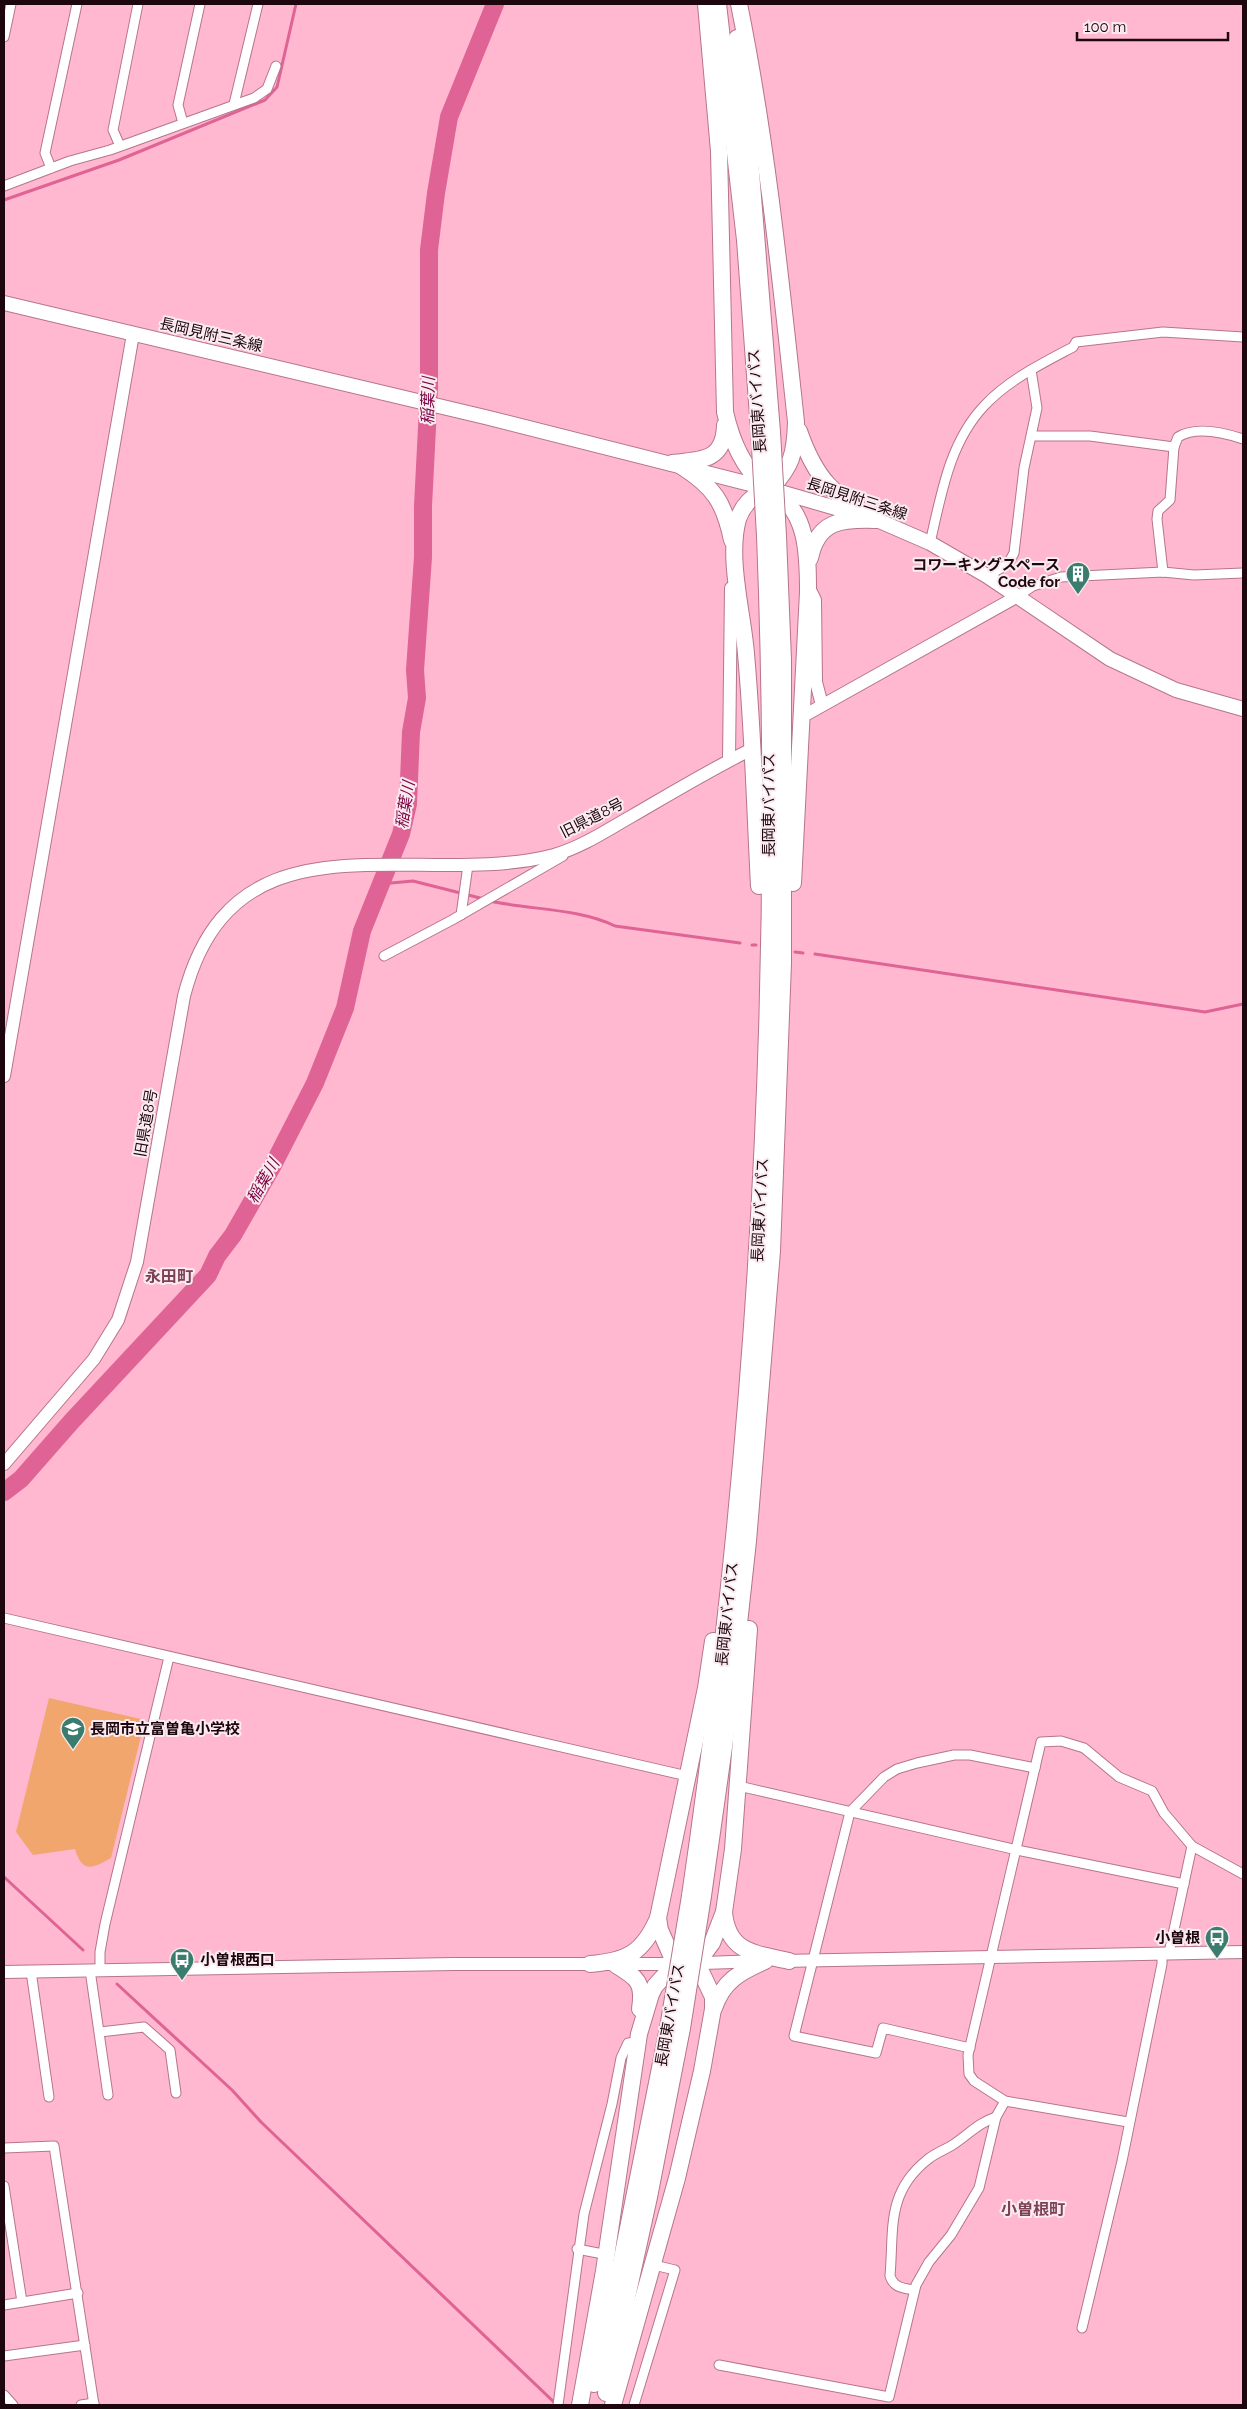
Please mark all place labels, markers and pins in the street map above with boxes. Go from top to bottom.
place label: コワーキングスペース Code for [912,556,1060,591]
building icon: コワーキングスペース Code for [1065,561,1091,595]
school or university icon: 長岡市立富曽亀小学校 [60,1716,86,1750]
place label: 長岡市立富曽亀小学校 [90,1720,240,1738]
bus stop icon: 小曽根 [1204,1925,1230,1959]
place label: 小曽根 [1155,1929,1200,1947]
bus stop icon: 小曽根西口 [169,1947,195,1981]
place label: 小曽根西口 [200,1951,275,1969]

